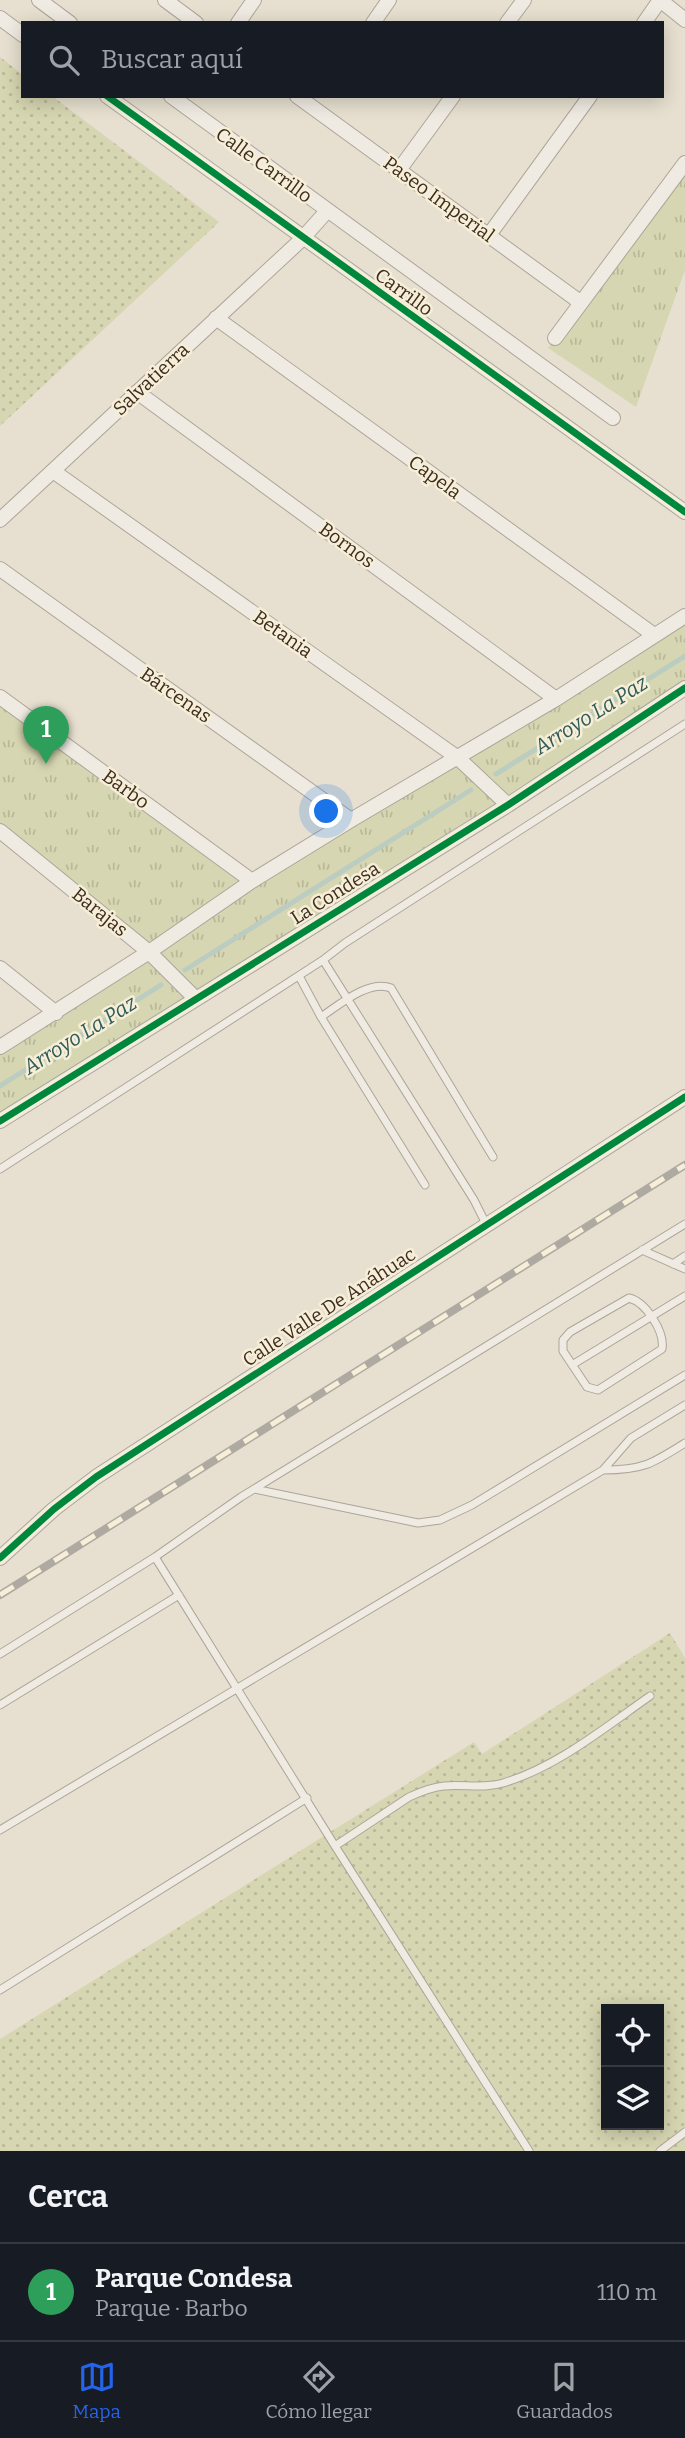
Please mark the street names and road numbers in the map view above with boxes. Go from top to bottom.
street label: Calle Carrillo [211,122,317,208]
street label: Paseo Imperial [379,151,499,247]
street label: Carrillo [371,263,438,321]
street label: Salvatierra [108,338,194,420]
street label: Capela [404,450,466,504]
street label: Bornos [315,517,379,573]
street label: Betania [249,605,318,663]
street label: Bárcenas [136,662,216,728]
street label: Barbo [98,764,154,814]
street label: La Condesa [286,856,384,929]
street label: Barajas [67,883,133,941]
street label: Calle Valle De Anáhuac [238,1242,420,1372]

